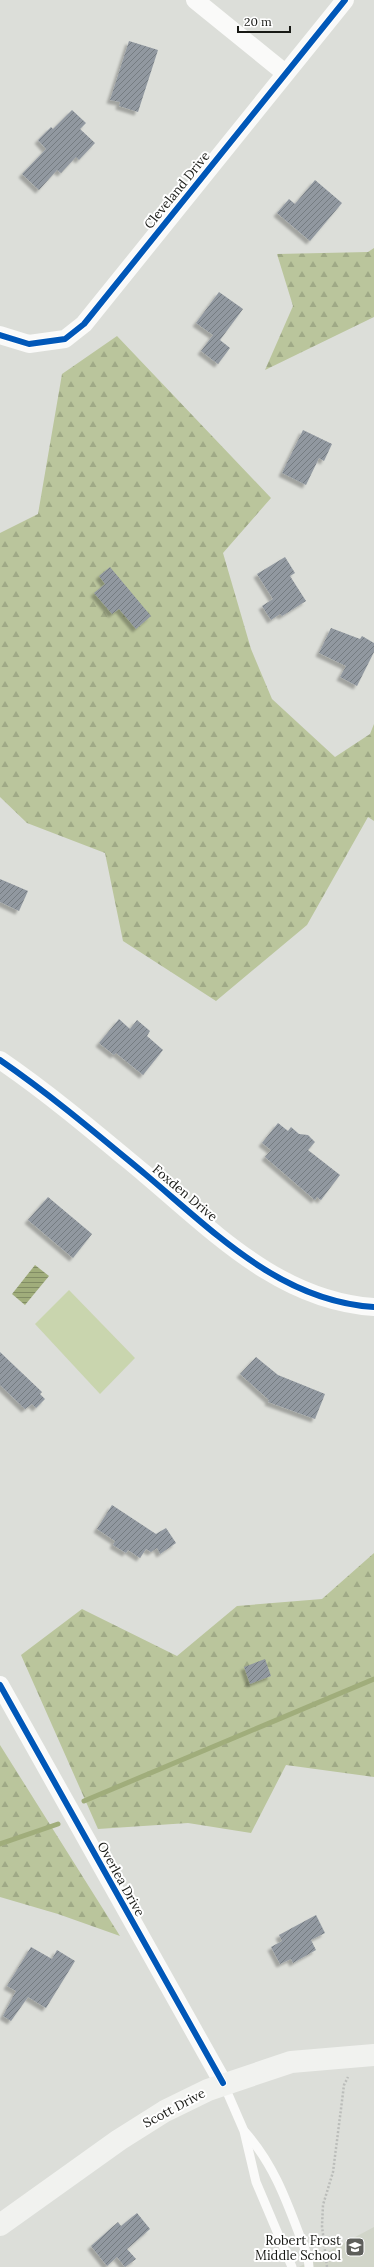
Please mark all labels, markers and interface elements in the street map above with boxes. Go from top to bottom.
scale bar [238,8,290,34]
text: 20 m [244,14,272,29]
street label: Cleveland Drive [141,148,213,232]
street label: Foxden Drive [149,1161,221,1225]
street label: Overlea Drive [94,1839,148,1919]
street label: Scott Drive [140,2085,208,2131]
place label: Robert Frost Middle School [255,2232,341,2264]
school or university icon: Robert Frost Middle School [344,2236,366,2258]

